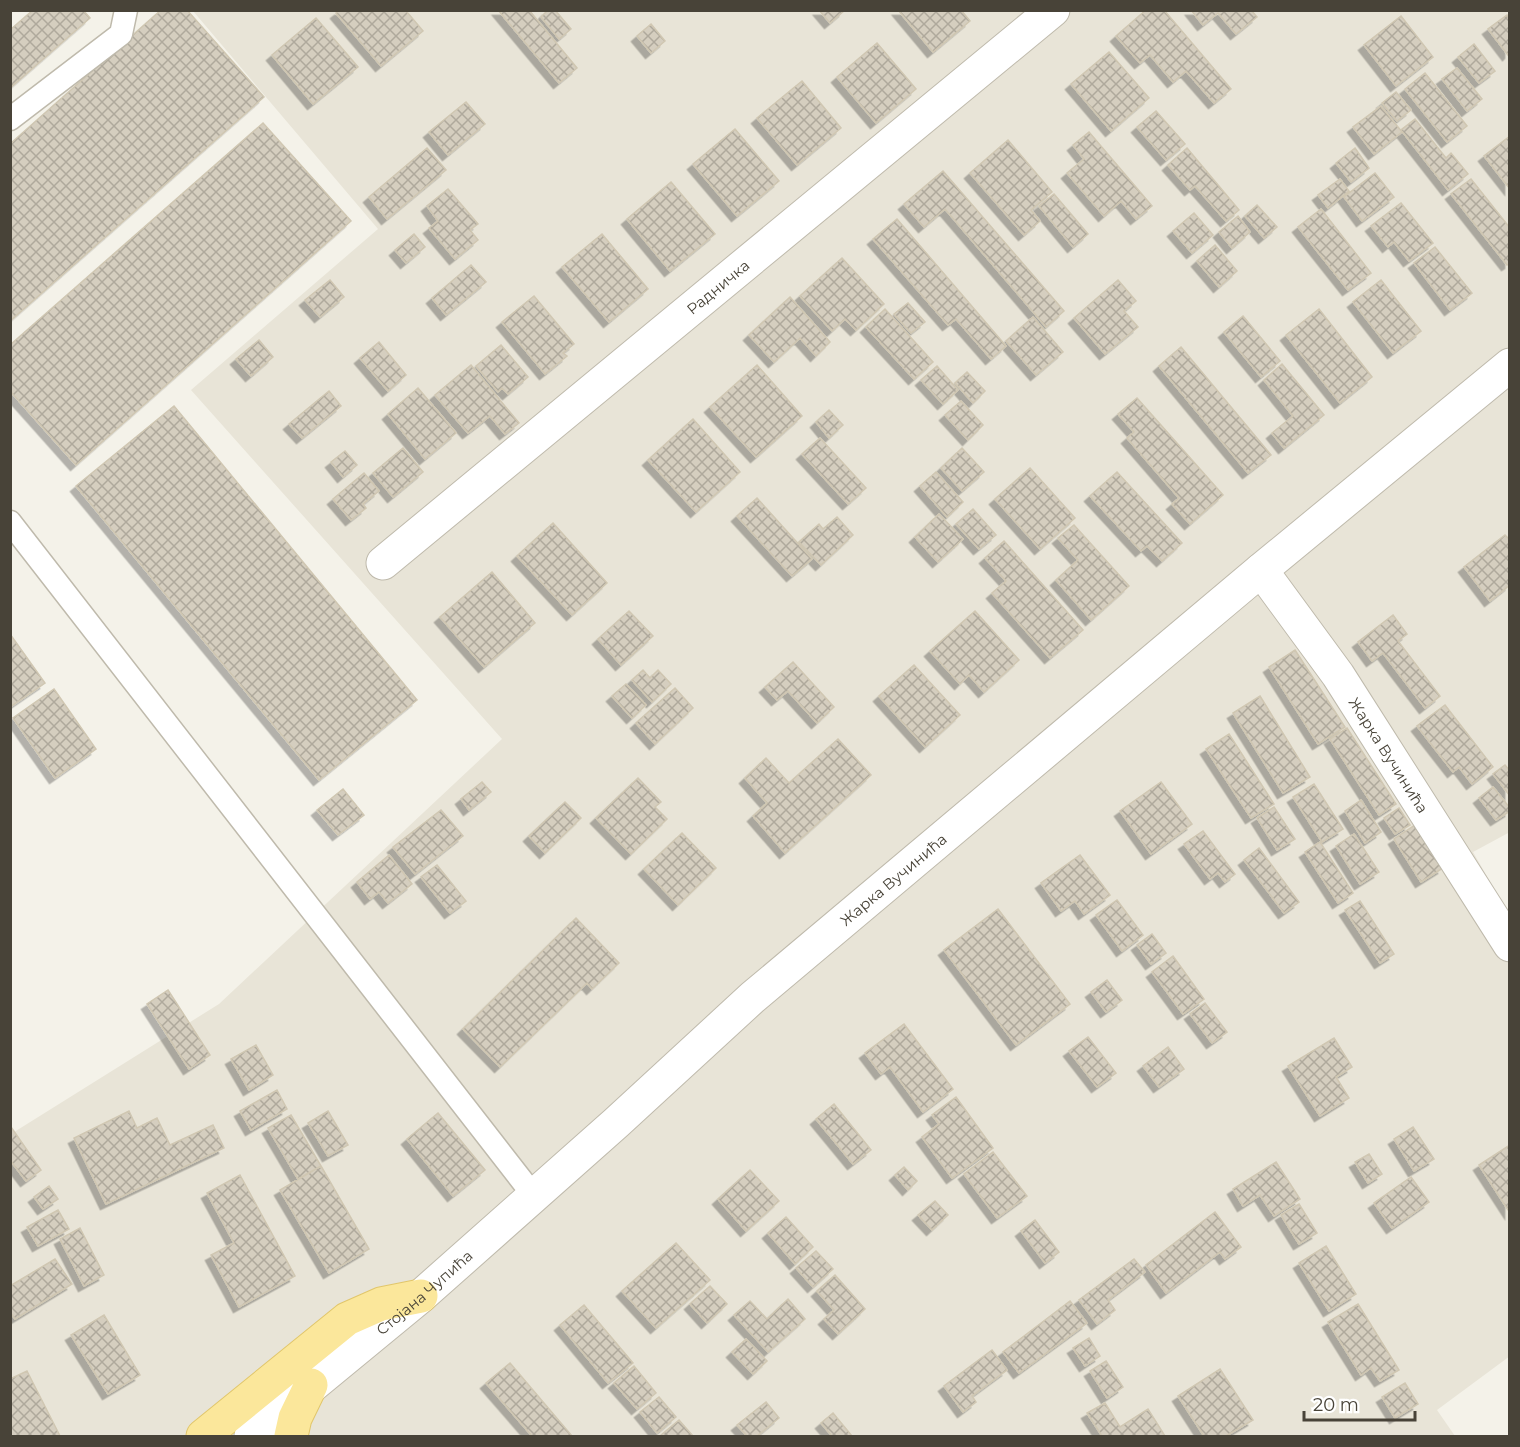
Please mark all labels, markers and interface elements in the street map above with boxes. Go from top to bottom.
street label: Радничка [682,255,753,318]
street label: Жарка Вучинића [1345,694,1433,816]
street label: Жарка Вучинића [836,829,950,929]
street label: Стојана Чупића [372,1246,476,1339]
scale bar [1304,1384,1415,1422]
text: 20 m [1313,1394,1359,1416]

